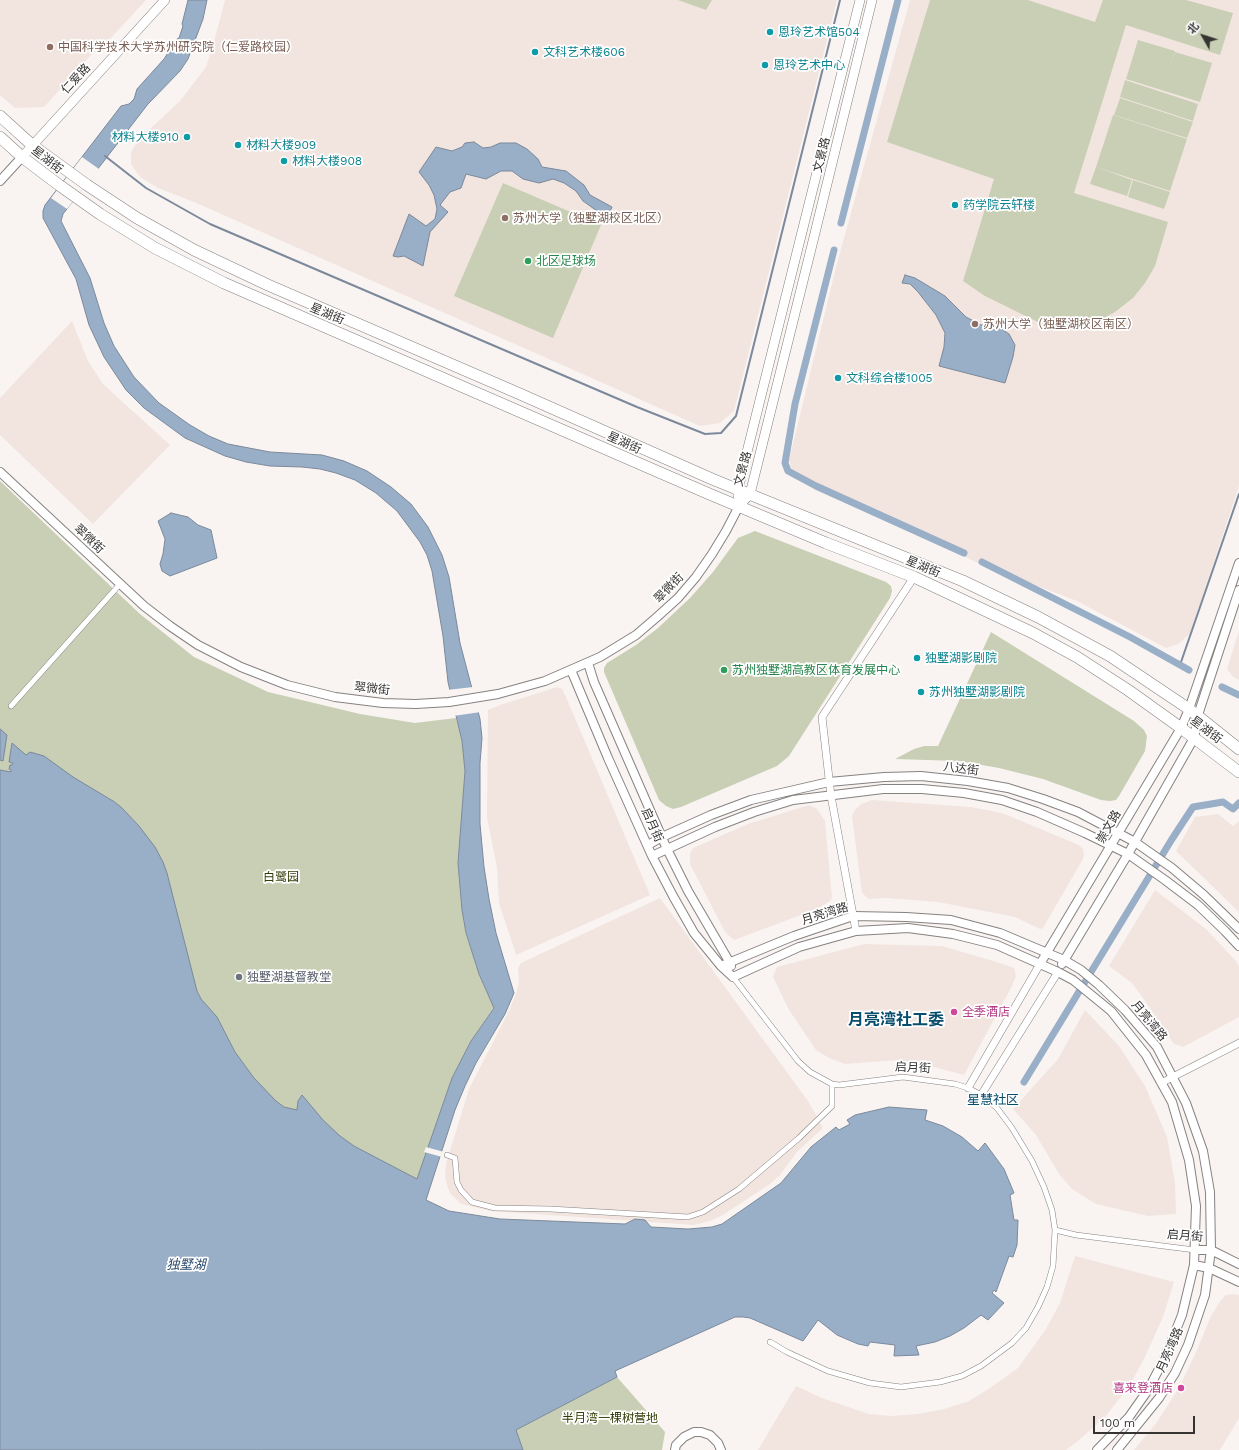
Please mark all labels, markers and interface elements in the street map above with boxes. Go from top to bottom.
north arrow [1183,16,1223,56]
text: 北 [1185,20,1202,36]
place label: 恩玲艺术馆504 [778,25,860,39]
marker: 恩玲艺术馆504 [765,27,775,37]
place label: 中国科学技术大学苏州研究院（仁爱路校园） [58,40,298,54]
marker: 中国科学技术大学苏州研究院（仁爱路校园） [45,42,55,52]
place label: 文科艺术楼606 [543,45,625,59]
marker: 文科艺术楼606 [530,47,540,57]
place label: 恩玲艺术中心 [773,58,845,72]
marker: 恩玲艺术中心 [760,60,770,70]
street label: 仁爱路 [58,61,94,97]
place label: 材料大楼910 [111,130,179,144]
marker: 材料大楼910 [182,132,192,142]
street label: 文景路 [811,136,833,174]
place label: 材料大楼909 [246,138,316,152]
marker: 材料大楼909 [233,140,243,150]
street label: 星湖街 [28,143,66,177]
place label: 材料大楼908 [292,154,362,168]
marker: 材料大楼908 [279,156,289,166]
place label: 药学院云轩楼 [963,198,1035,212]
marker: 药学院云轩楼 [950,200,960,210]
place label: 苏州大学（独墅湖校区北区） [513,211,669,225]
marker: 苏州大学（独墅湖校区北区） [500,213,510,223]
place label: 北区足球场 [536,254,596,268]
marker: 北区足球场 [523,256,533,266]
street label: 星湖街 [308,300,346,328]
place label: 苏州大学（独墅湖校区南区） [983,317,1139,331]
marker: 苏州大学（独墅湖校区南区） [970,319,980,329]
place label: 文科综合楼1005 [846,371,933,385]
marker: 文科综合楼1005 [833,373,843,383]
street label: 星湖街 [605,429,643,457]
street label: 文景路 [731,450,755,488]
street label: 翠微街 [71,521,107,557]
street label: 星湖街 [904,553,942,581]
street label: 翠微街 [651,570,687,606]
place label: 独墅湖影剧院 [925,651,997,665]
marker: 独墅湖影剧院 [912,653,922,663]
place label: 苏州独墅湖高教区体育发展中心 [732,663,900,677]
marker: 苏州独墅湖高教区体育发展中心 [719,665,729,675]
street label: 翠微街 [353,680,391,698]
place label: 苏州独墅湖影剧院 [929,685,1025,699]
marker: 苏州独墅湖影剧院 [916,687,926,697]
street label: 星湖街 [1187,713,1225,747]
street label: 八达街 [942,760,980,778]
street label: 启月街 [638,806,666,844]
street label: 崇文路 [1094,808,1124,846]
park label: 白鹭园 [263,870,299,884]
street label: 月亮湾路 [800,900,850,928]
place label: 独墅湖基督教堂 [247,970,331,984]
marker: 独墅湖基督教堂 [234,972,244,982]
street label: 月亮湾路 [1128,998,1170,1044]
place label: 全季酒店 [962,1005,1010,1019]
marker: 全季酒店 [949,1007,959,1017]
district label: 月亮湾社工委 [848,1010,944,1030]
street label: 启月街 [895,1060,931,1076]
district label: 星慧社区 [967,1092,1019,1108]
street label: 启月街 [1166,1227,1204,1245]
water label: 独墅湖 [167,1257,205,1273]
street label: 月亮湾路 [1154,1325,1186,1375]
place label: 喜来登酒店 [1113,1381,1173,1395]
marker: 喜来登酒店 [1176,1383,1186,1393]
scale bar [1095,1408,1197,1434]
park label: 半月湾一棵树营地 [562,1411,658,1425]
text: 100 m [1100,1416,1135,1430]

